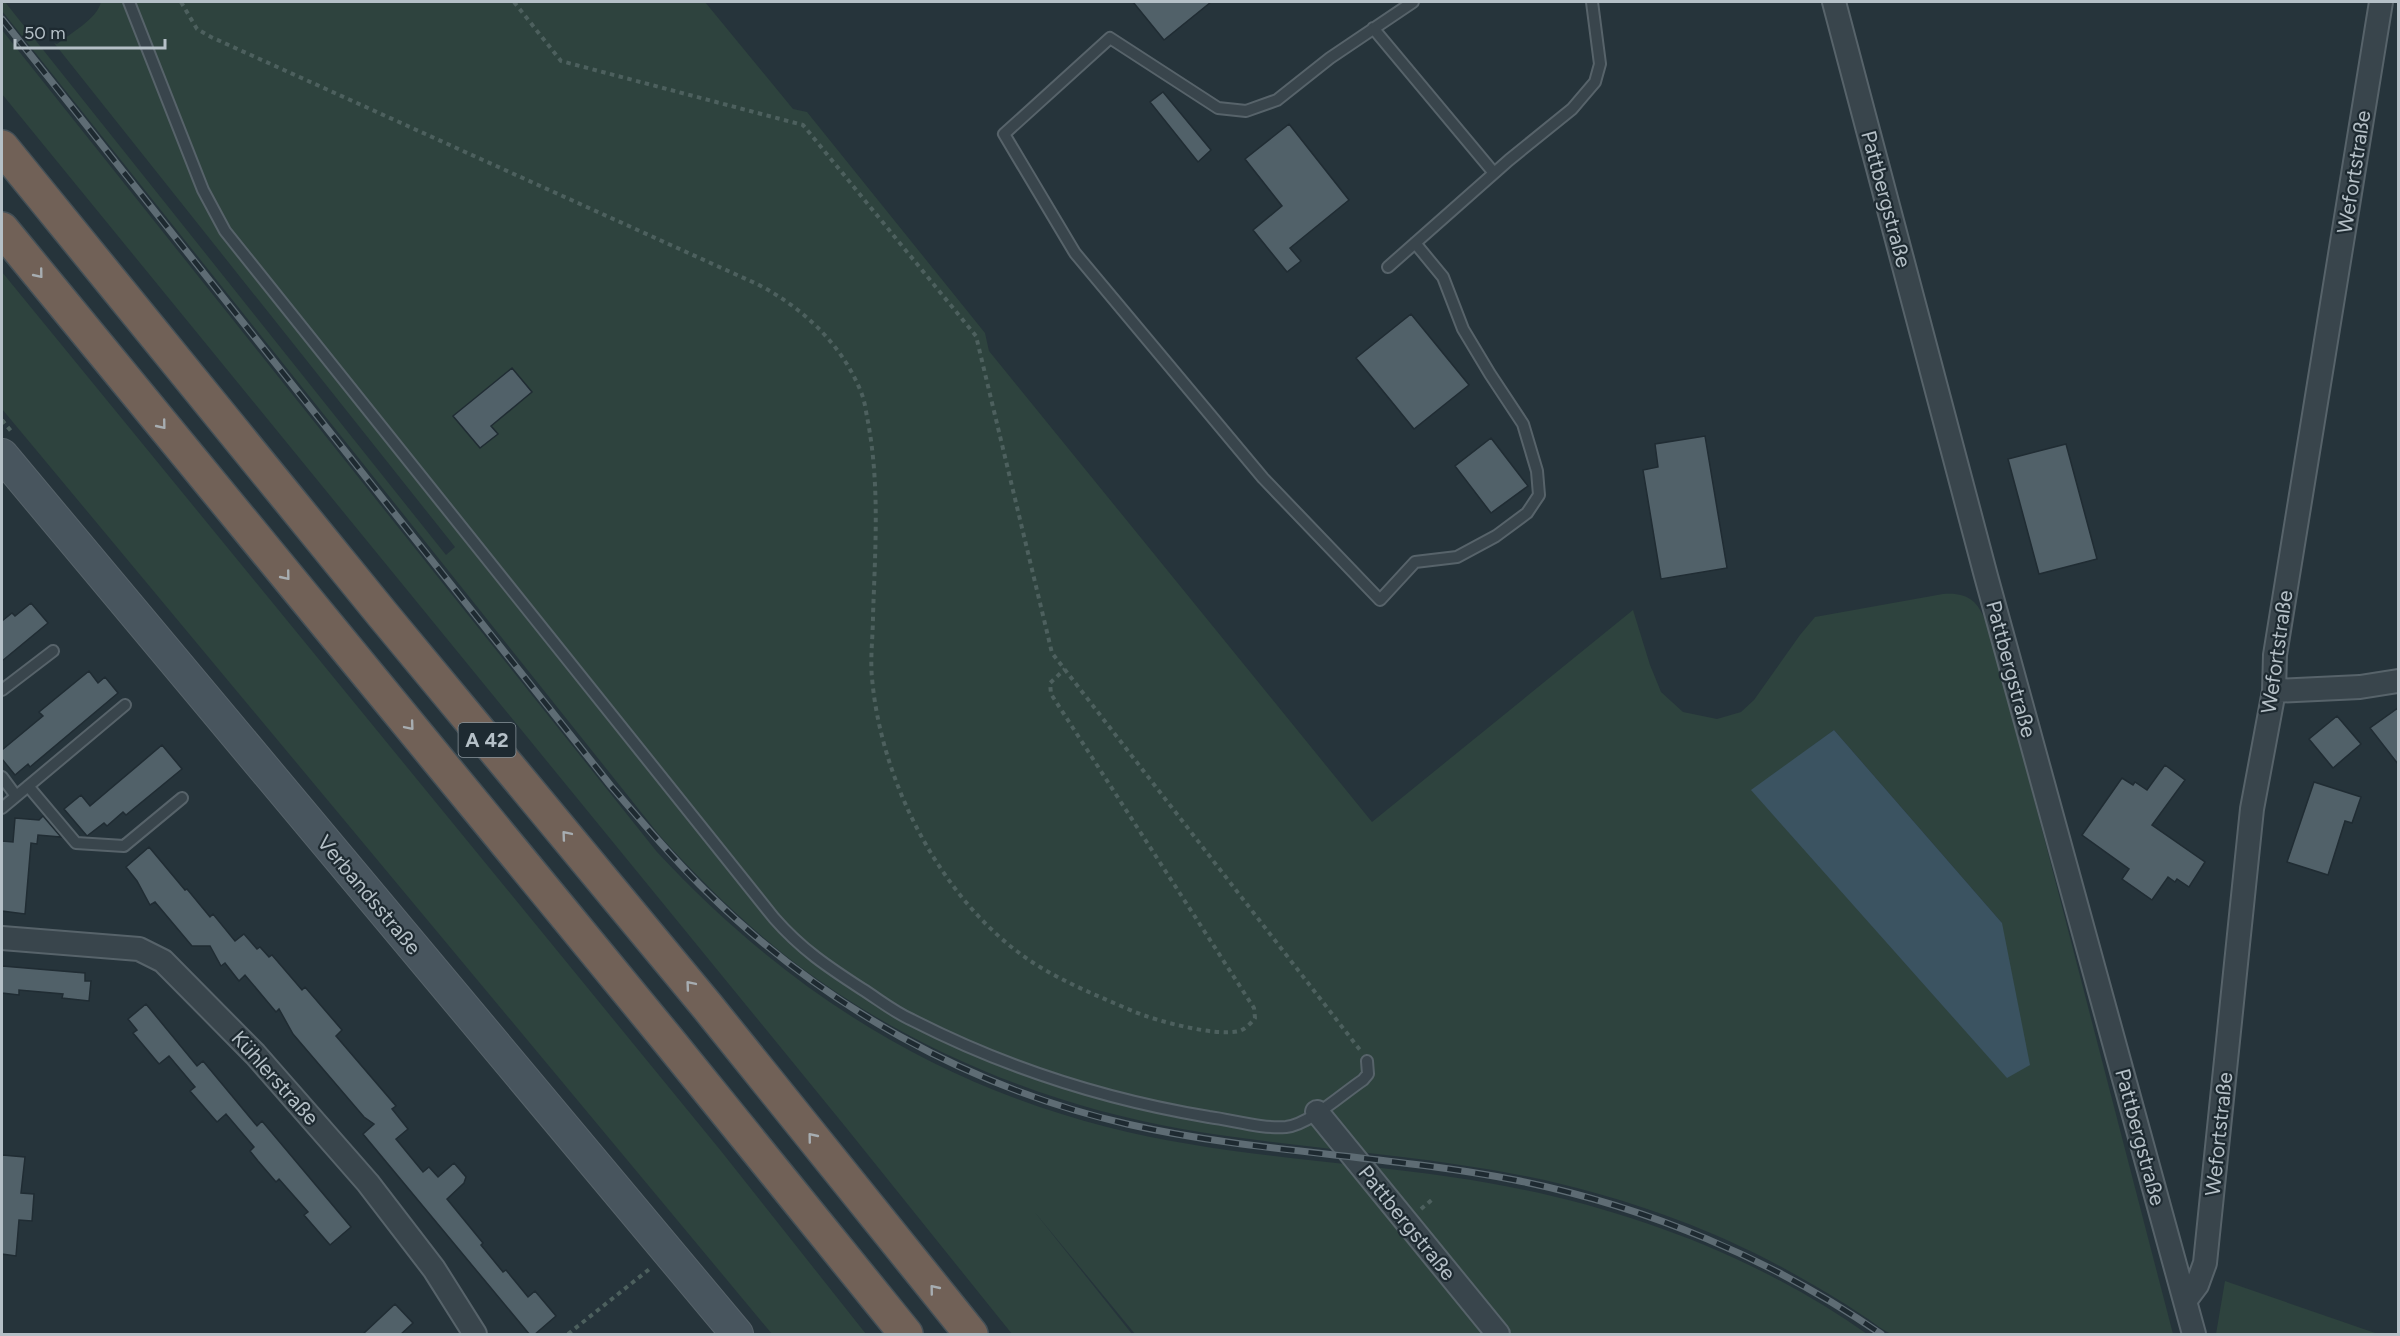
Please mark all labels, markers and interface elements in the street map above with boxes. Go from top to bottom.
scale bar [15,12,165,50]
text: 50 m [24,22,66,44]
street label: Wefortstraße [2331,108,2376,235]
street label: Pattbergstraße [1856,128,1917,270]
one-way arrow [31,267,42,278]
one-way arrow [155,418,166,429]
one-way arrow [278,569,289,580]
street label: Wefortstraße [2255,589,2298,715]
street label: Pattbergstraße [1981,598,2042,740]
one-way arrow [402,719,413,730]
road number: A 42 [458,723,516,757]
street label: Verbandsstraße [312,830,427,959]
one-way arrow [562,831,573,842]
one-way arrow [686,981,697,992]
street label: Kühlerstraße [227,1025,324,1130]
street label: Pattbergstraße [2110,1066,2171,1208]
street label: Wefortstraße [2200,1071,2237,1197]
one-way arrow [809,1133,820,1144]
street label: Pattbergstraße [1353,1160,1461,1285]
one-way arrow [931,1285,942,1296]

